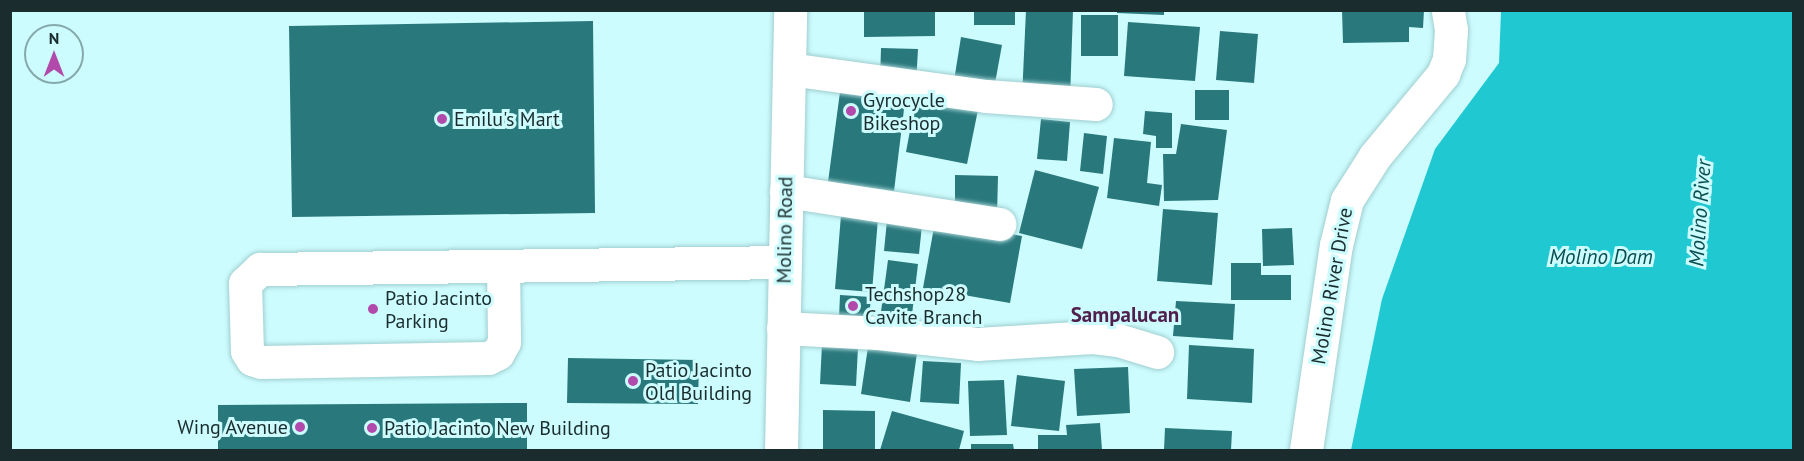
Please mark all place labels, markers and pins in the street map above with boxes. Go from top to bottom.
place label: Gyrocycle Bikeshop [863,88,945,135]
marker: Gyrocycle Bikeshop [844,104,858,118]
place label: Emilu's Mart [454,107,560,131]
marker: Emilu's Mart [435,112,449,126]
place label: Techshop28 Cavite Branch [865,282,982,329]
place label: Patio Jacinto Parking [385,286,492,333]
marker: Techshop28 Cavite Branch [846,299,860,313]
marker: Patio Jacinto Parking [366,302,380,316]
place label: Patio Jacinto Old Building [645,358,752,405]
marker: Patio Jacinto Old Building [626,374,640,388]
place label: Wing Avenue [177,415,288,439]
place label: Patio Jacinto New Building [384,416,611,440]
marker: Wing Avenue [293,420,307,434]
marker: Patio Jacinto New Building [365,421,379,435]

